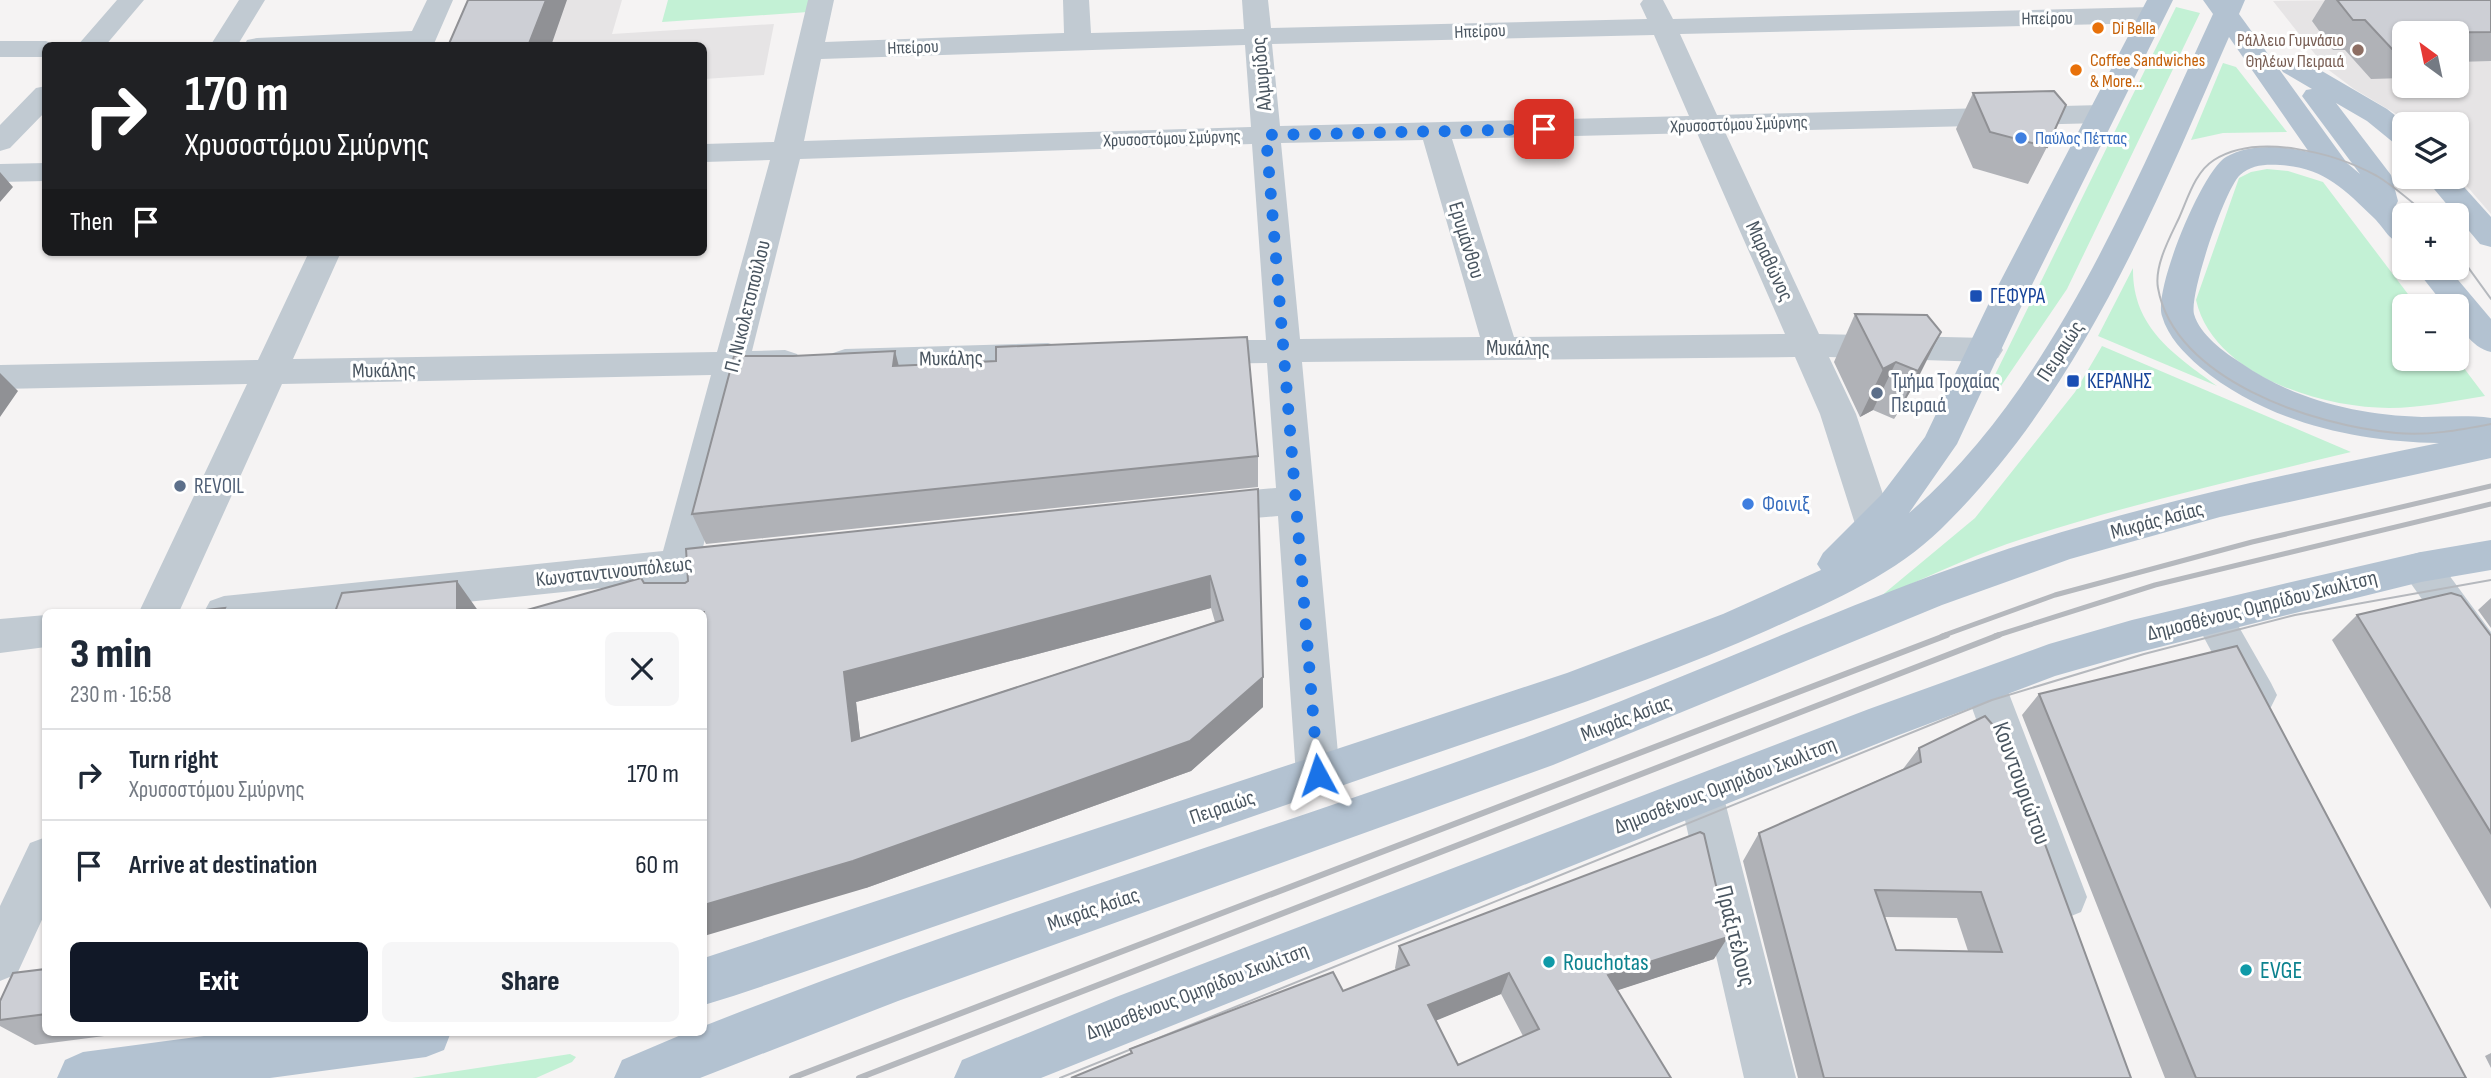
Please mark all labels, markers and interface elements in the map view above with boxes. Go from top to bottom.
street label: Ηπείρου [2021,8,2073,29]
place label: Di Bella [2112,18,2156,39]
street label: Ηπείρου [1454,20,1506,43]
marker: Di Bella [2090,20,2106,36]
north arrow [2392,21,2469,98]
map controls [2392,21,2469,371]
place label: Ράλλειο Γυμνάσιο Θηλέων Πειραιά [2237,30,2344,72]
street label: Ηπείρου [887,36,939,59]
street label: Αλμυρίδος [1246,36,1277,113]
marker: Ράλλειο Γυμνάσιο Θηλέων Πειραιά [2350,42,2366,58]
place label: Coffee Sandwiches & More... [2090,50,2205,92]
marker: Coffee Sandwiches & More... [2068,62,2084,78]
text: 170 m [185,66,289,125]
icon: right [70,70,161,161]
pin [1514,99,1574,159]
icon: arrive [1525,110,1563,148]
street label: Χρυσοστόμου Σμύρνης [1669,112,1808,137]
button: layers [2392,112,2469,189]
text: Χρυσοστόμου Σμύρνης [185,126,429,165]
street label: Χρυσοστόμου Σμύρνης [1102,126,1241,151]
place label: Παύλος Πέττας [2035,128,2127,149]
marker: Παύλος Πέττας [2013,130,2029,146]
street label: Ερυμάνθου [1443,199,1490,282]
icon: arrive [127,203,165,241]
button: + [2392,203,2469,280]
text: Then [70,207,113,238]
street label: Μαραθώνος [1740,217,1799,305]
street label: Π. Νικολετοπούλου [719,237,776,375]
place label: ΓΕΦΥΡΑ [1990,284,2046,309]
marker: ΓΕΦΥΡΑ [1968,288,1984,304]
button: − [2392,294,2469,371]
street label: Πειραιώς [2032,316,2089,386]
street label: Μυκάλης [1486,336,1550,361]
street label: Μυκάλης [919,345,983,372]
street label: Μυκάλης [352,357,416,384]
place label: Τμήμα Τροχαίας Πειραιά [1891,369,2000,418]
place label: ΚΕΡΑΝΗΣ [2087,369,2152,394]
marker: ΚΕΡΑΝΗΣ [2065,373,2081,389]
marker: Τμήμα Τροχαίας Πειραιά [1869,385,1885,401]
place label: REVOIL [194,474,244,499]
marker: REVOIL [172,478,188,494]
place label: Φοινιξ [1762,492,1809,517]
marker: Φοινιξ [1740,496,1756,512]
street label: Μικράς Ασίας [2108,496,2206,545]
street label: Κωνσταντινουπόλεως [534,551,694,592]
street label: Δημοσθένους Ομηρίδου Σκυλίτση [2145,565,2380,646]
text: 3 min [70,629,152,680]
button: close [605,632,679,706]
text: 230 m · 16:58 [70,681,172,709]
street label: Μικράς Ασίας [1577,690,1675,747]
street label: Κουντουριώτου [1986,718,2057,848]
street label: Δημοσθένους Ομηρίδου Σκυλίτση [1611,732,1840,839]
position arrow [1281,738,1355,812]
text: Turn right [129,745,218,776]
icon: right [70,756,108,794]
text: 170 m [627,759,679,790]
text: Χρυσοστόμου Σμύρνης [129,776,305,804]
street label: Πειραιώς [1186,785,1258,830]
icon: arrive [70,847,108,885]
text: Arrive at destination [129,850,317,881]
text: 60 m [635,850,679,881]
street label: Μικράς Ασίας [1044,882,1142,937]
street label: Πραξιτέλους [1709,883,1762,990]
street label: Δημοσθένους Ομηρίδου Σκυλίτση [1083,938,1312,1045]
button: Exit [70,942,368,1022]
button: Share [382,942,679,1022]
place label: Rouchotas [1563,948,1649,977]
marker: Rouchotas [1541,954,1557,970]
place label: EVGE [2260,956,2302,985]
marker: EVGE [2238,962,2254,978]

